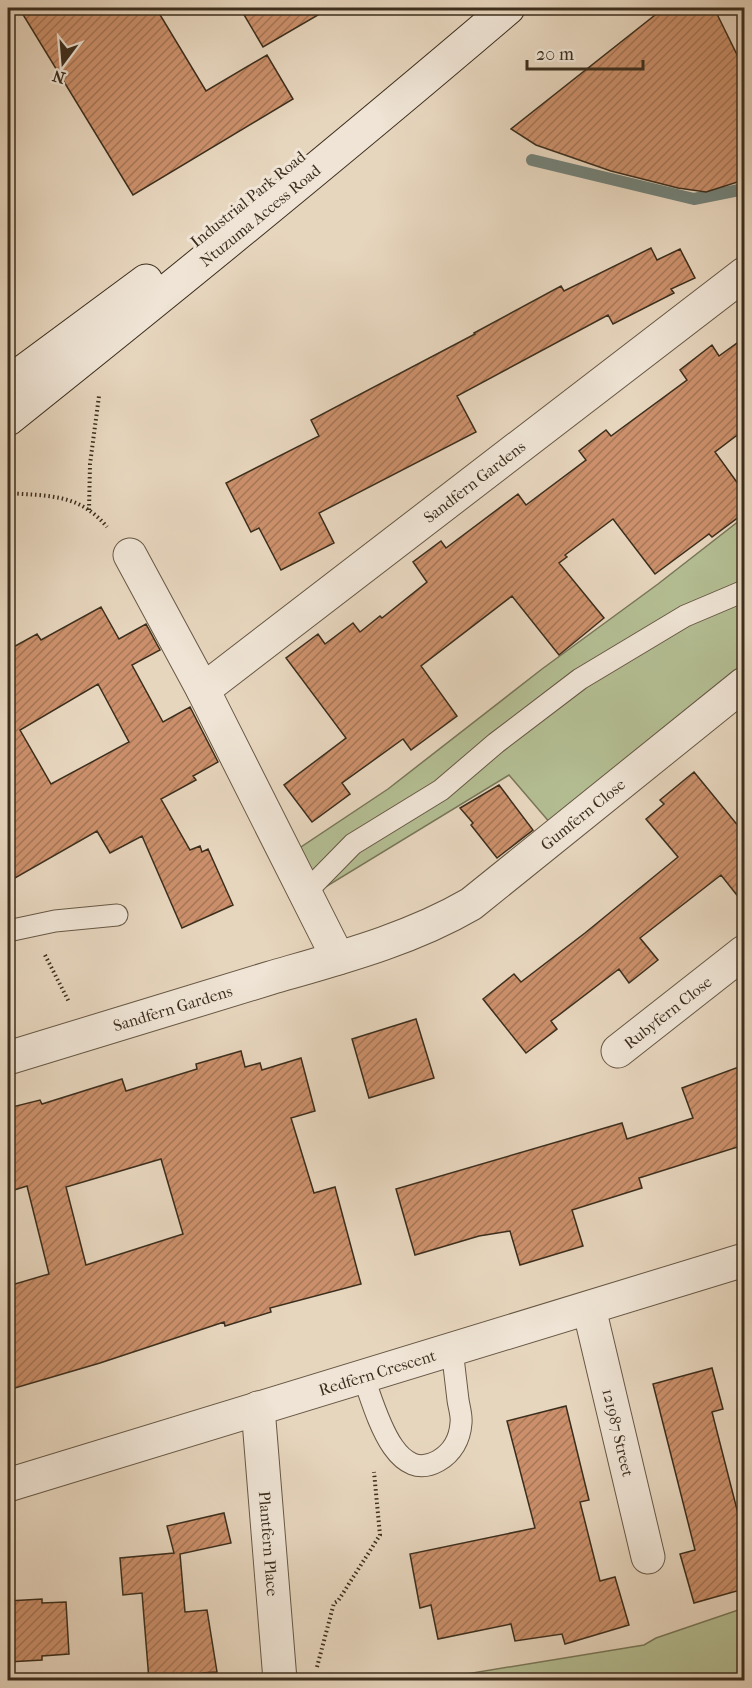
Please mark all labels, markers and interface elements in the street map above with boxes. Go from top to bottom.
north arrow [33,33,93,93]
scale bar [527,33,642,71]
text: 20 m [536,44,574,65]
text: N [50,66,67,88]
street label: Industrial Park Road [187,147,310,251]
street label: Ntuzuma Access Road [196,160,324,270]
street label: Sandfern Gardens [419,436,529,527]
street label: Gumfern Close [536,774,629,854]
street label: Rubyfern Close [620,972,715,1052]
street label: Sandfern Gardens [111,981,234,1035]
street label: Redfern Crescent [316,1345,438,1399]
street label: 121987 Street [599,1387,638,1479]
street label: Plantfern Place [255,1490,283,1597]

